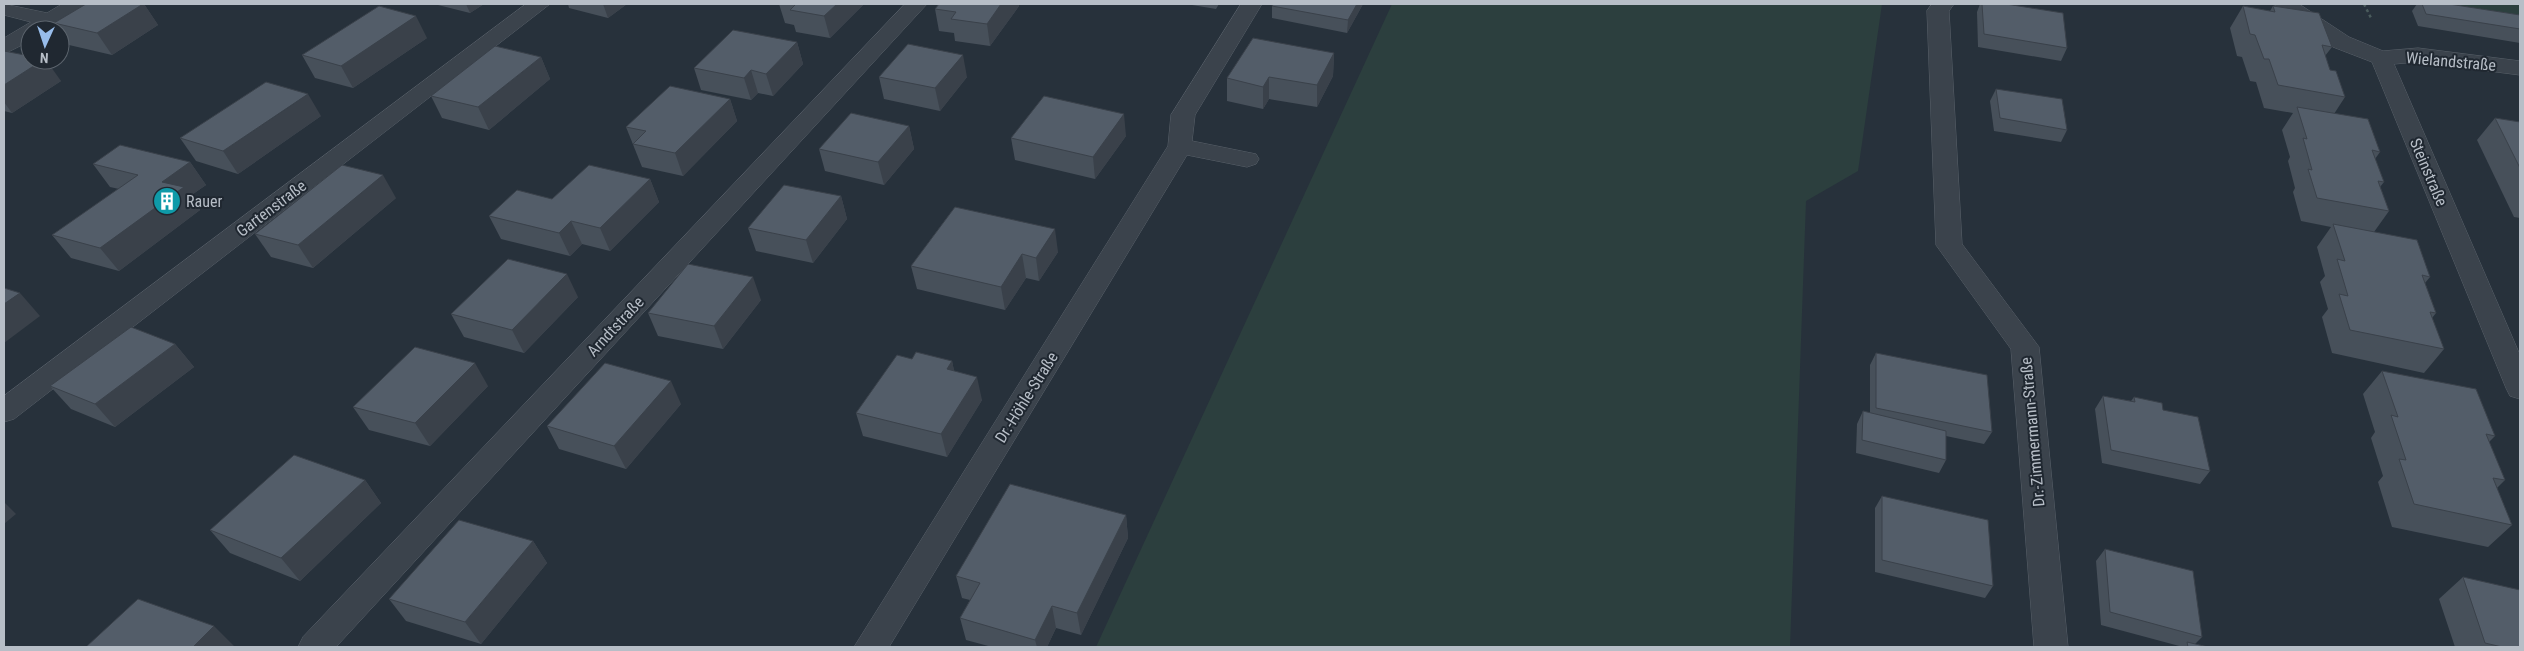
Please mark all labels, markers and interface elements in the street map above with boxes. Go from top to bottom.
north arrow [20,20,70,70]
street label: Wielandstraße [2405,48,2497,75]
text: N [40,50,49,66]
street label: Steinstraße [2406,135,2451,209]
street label: Gartenstraße [233,176,310,241]
building icon: Rauer [152,186,182,216]
place label: Rauer [186,192,222,211]
street label: Arndtstraße [583,293,648,360]
street label: Dr.-Höhle-Straße [991,348,1062,446]
street label: Dr.-Zimmermann-Straße [2016,356,2048,508]

